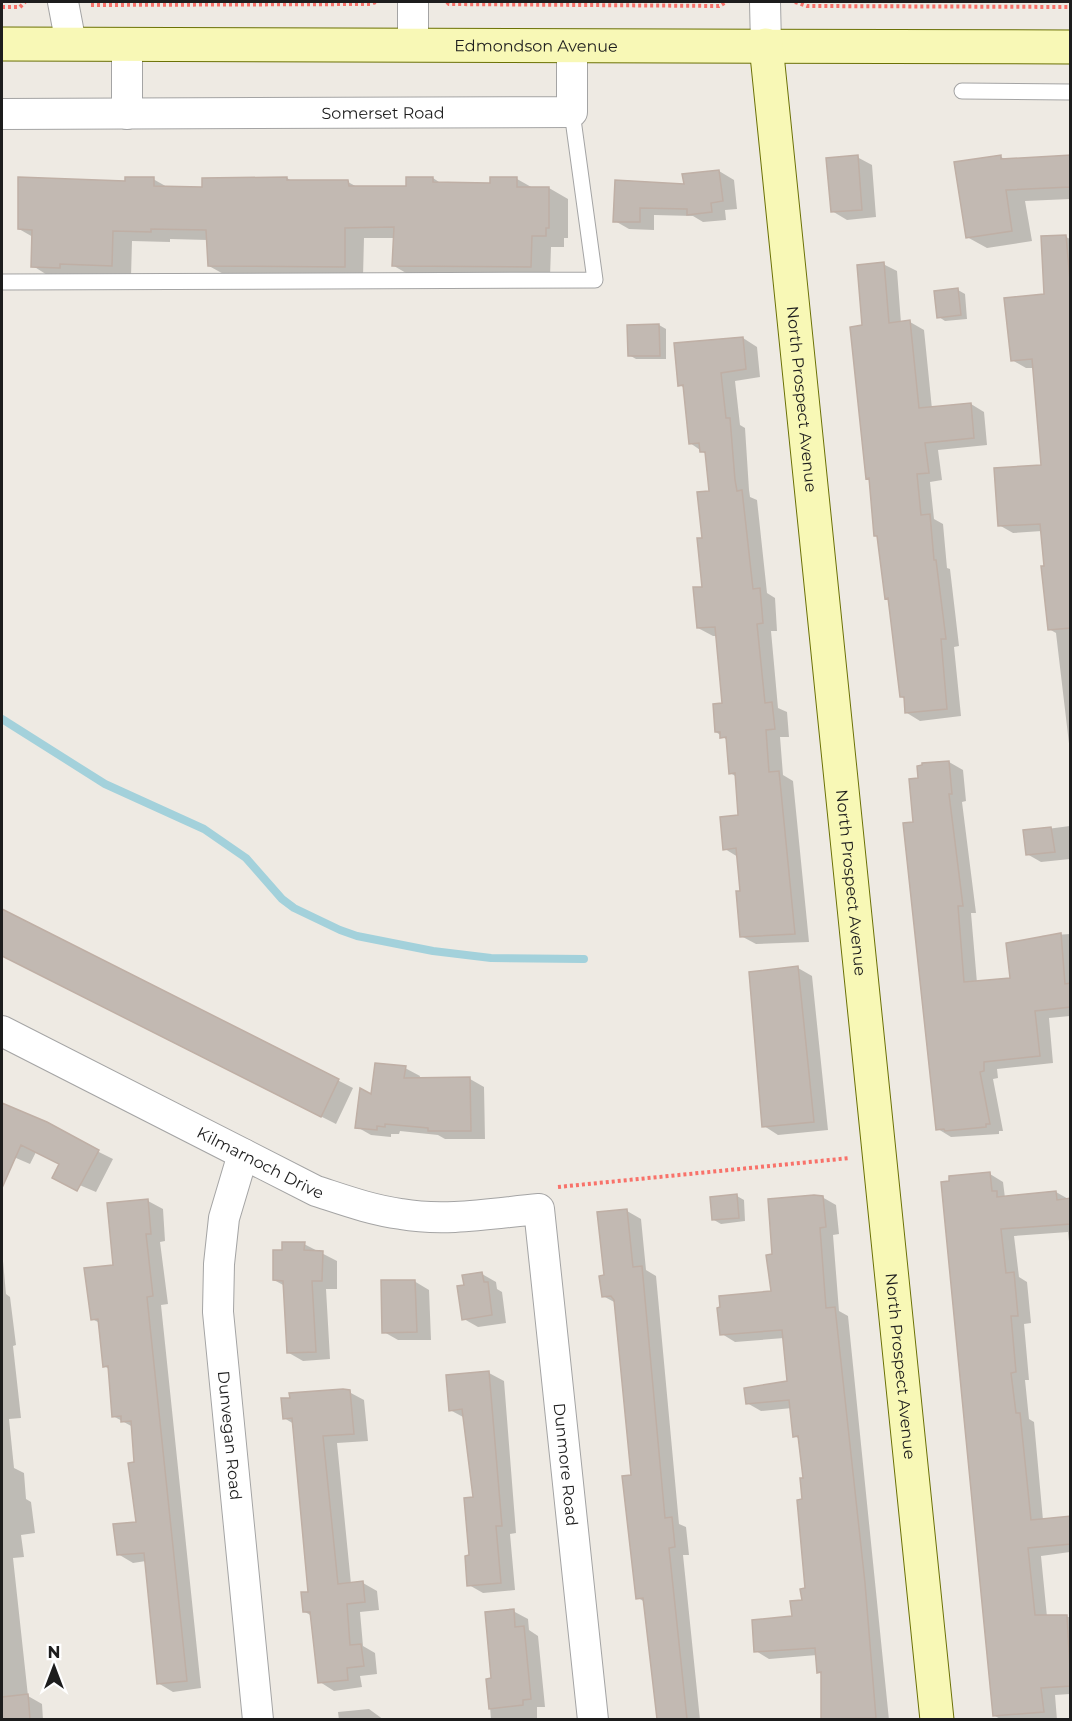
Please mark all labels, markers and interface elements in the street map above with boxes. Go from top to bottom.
street label: Edmondson Avenue [454,36,618,56]
street label: Somerset Road [321,103,445,123]
street label: North Prospect Avenue [783,305,821,493]
street label: North Prospect Avenue [832,789,870,977]
street label: Kilmarnoch Drive [194,1123,326,1203]
street label: North Prospect Avenue [881,1272,919,1460]
street label: Dunvegan Road [214,1370,245,1501]
street label: Dunmore Road [550,1402,581,1527]
north arrow [24,1637,84,1697]
text: N [48,1643,60,1662]

